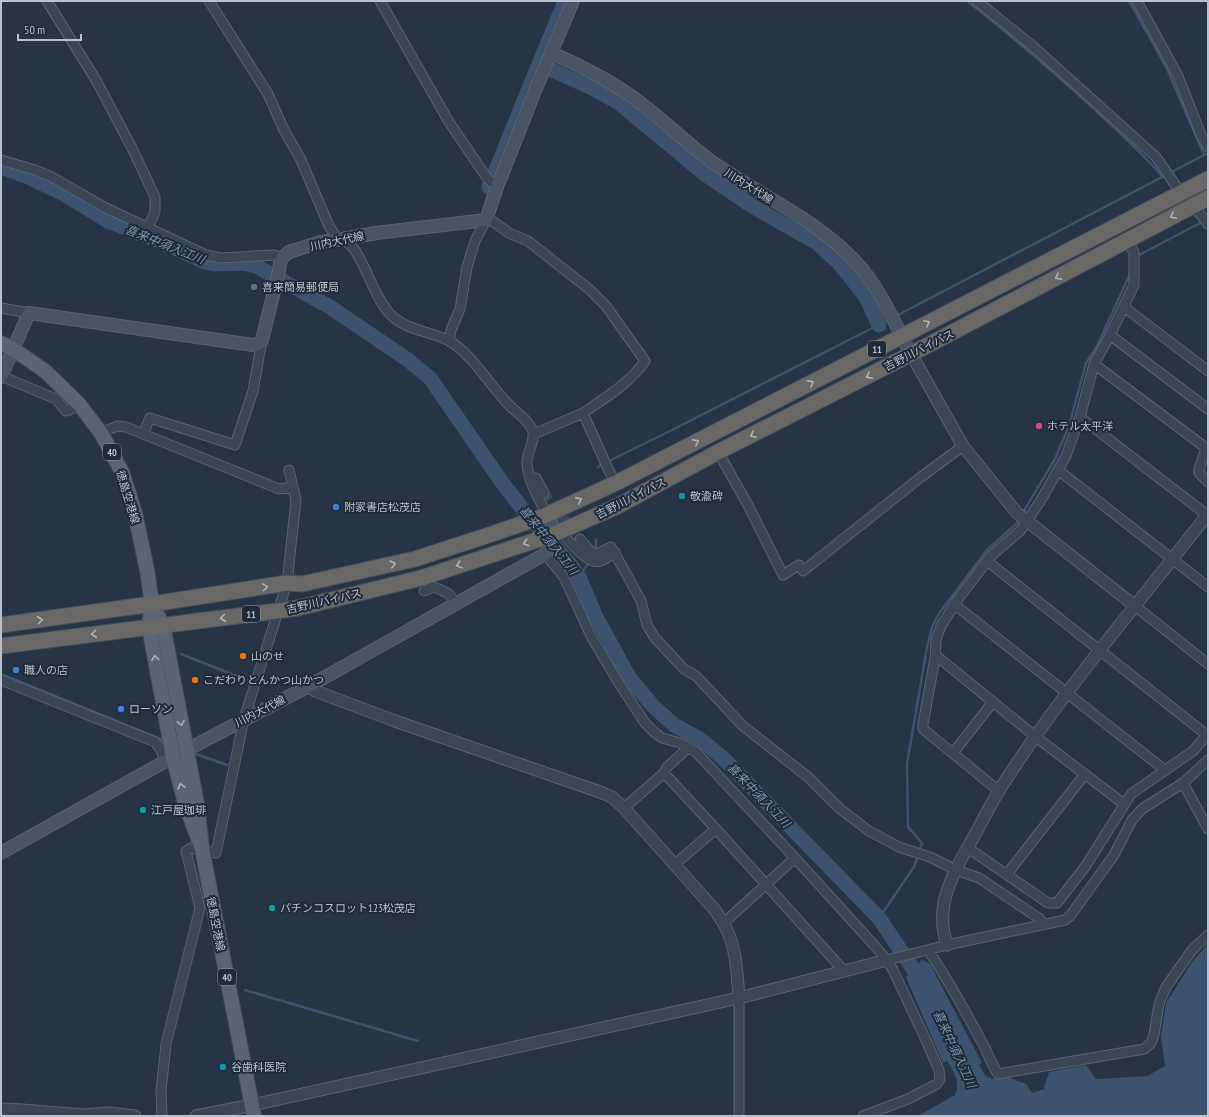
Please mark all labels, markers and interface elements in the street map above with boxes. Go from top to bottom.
scale bar [18,16,81,42]
text: 50 m [24,22,45,37]
street label: 川内大代線 [722,165,776,207]
one-way arrow [1170,211,1178,219]
water label: 喜来中須入江川 [123,221,209,267]
street label: 川内大代線 [309,228,365,254]
one-way arrow [1055,272,1063,279]
place label: 喜来簡易郵便局 [262,280,339,294]
marker: 喜来簡易郵便局 [249,282,259,292]
one-way arrow [923,320,930,328]
street label: 吉野川バイパス [882,326,956,374]
road number: 11 [868,341,886,357]
one-way arrow [865,371,873,379]
one-way arrow [807,380,814,388]
place label: ホテル太平洋 [1047,419,1113,433]
marker: ホテル太平洋 [1034,421,1044,431]
one-way arrow [750,430,757,437]
one-way arrow [691,439,699,447]
road number: 40 [103,444,121,460]
street label: 徳島空港線 [113,469,143,525]
street label: 吉野川バイパス [594,474,668,522]
place label: 敬渝碑 [690,489,723,503]
marker: 敬渝碑 [677,491,687,501]
one-way arrow [575,497,583,505]
place label: 附家書店松茂店 [344,500,421,514]
marker: 附家書店松茂店 [331,502,341,512]
water label: 喜来中須入江川 [517,503,583,579]
one-way arrow [523,538,530,547]
one-way arrow [390,560,396,568]
one-way arrow [455,561,462,569]
one-way arrow [262,583,268,592]
street label: 吉野川バイパス [285,586,363,616]
road number: 11 [242,606,260,622]
one-way arrow [220,613,226,622]
one-way arrow [37,616,43,625]
one-way arrow [91,629,97,638]
place label: 山のせ [251,649,284,663]
marker: 山のせ [238,651,248,661]
one-way arrow [151,655,160,662]
place label: 職人の店 [24,663,68,677]
marker: 職人の店 [11,665,21,675]
place label: こだわりとんかつ山かつ [203,673,324,687]
marker: こだわりとんかつ山かつ [190,675,200,685]
street label: 川内大代線 [232,692,288,730]
place label: ローソン [129,702,173,716]
marker: ローソン [116,704,126,714]
one-way arrow [176,720,185,726]
water label: 喜来中須入江川 [724,760,795,832]
one-way arrow [177,783,186,790]
place label: 江戸屋珈琲 [151,803,206,817]
marker: 江戸屋珈琲 [138,805,148,815]
street label: 徳島空港線 [204,896,228,952]
place label: パチンコスロット123松茂店 [280,901,416,915]
marker: パチンコスロット123松茂店 [267,903,277,913]
road number: 40 [218,969,236,985]
water label: 喜来中須入江川 [930,1008,980,1092]
place label: 谷歯科医院 [231,1060,286,1074]
marker: 谷歯科医院 [218,1062,228,1072]

